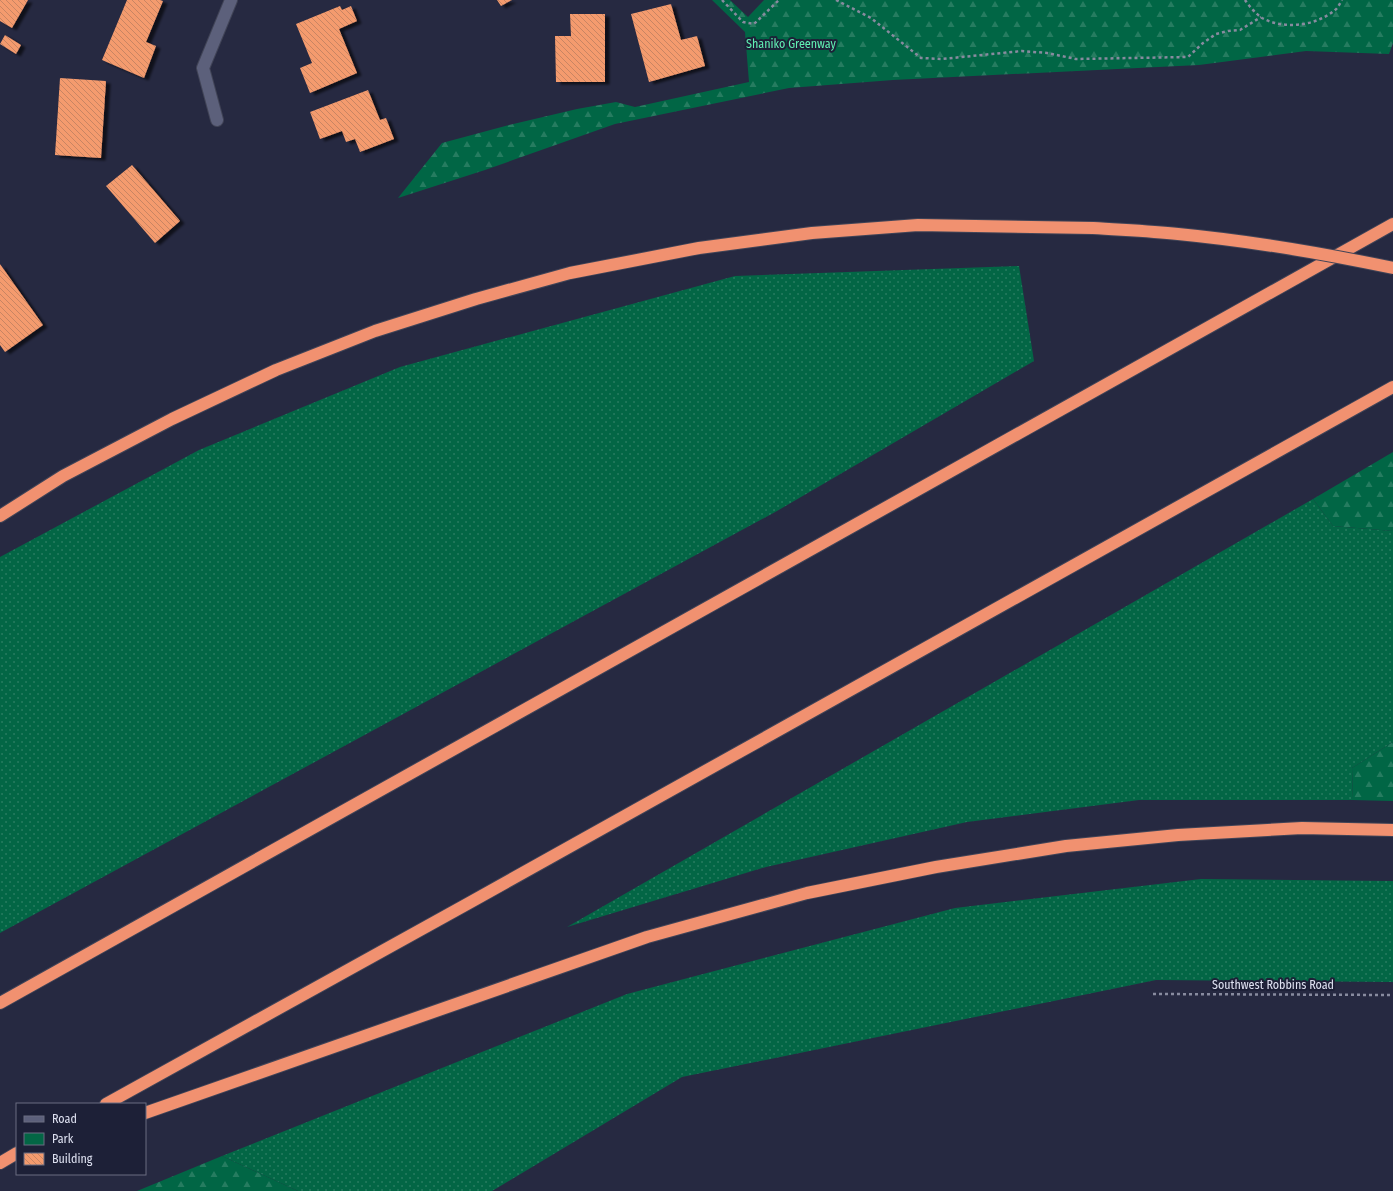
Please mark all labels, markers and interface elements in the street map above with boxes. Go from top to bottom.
park label: Shaniko Greenway [746,37,837,51]
street label: Southwest Robbins Road [1212,978,1334,992]
legend [16,1103,146,1175]
text: Road [52,1112,77,1126]
text: Park [52,1132,74,1146]
text: Building [52,1152,93,1166]

